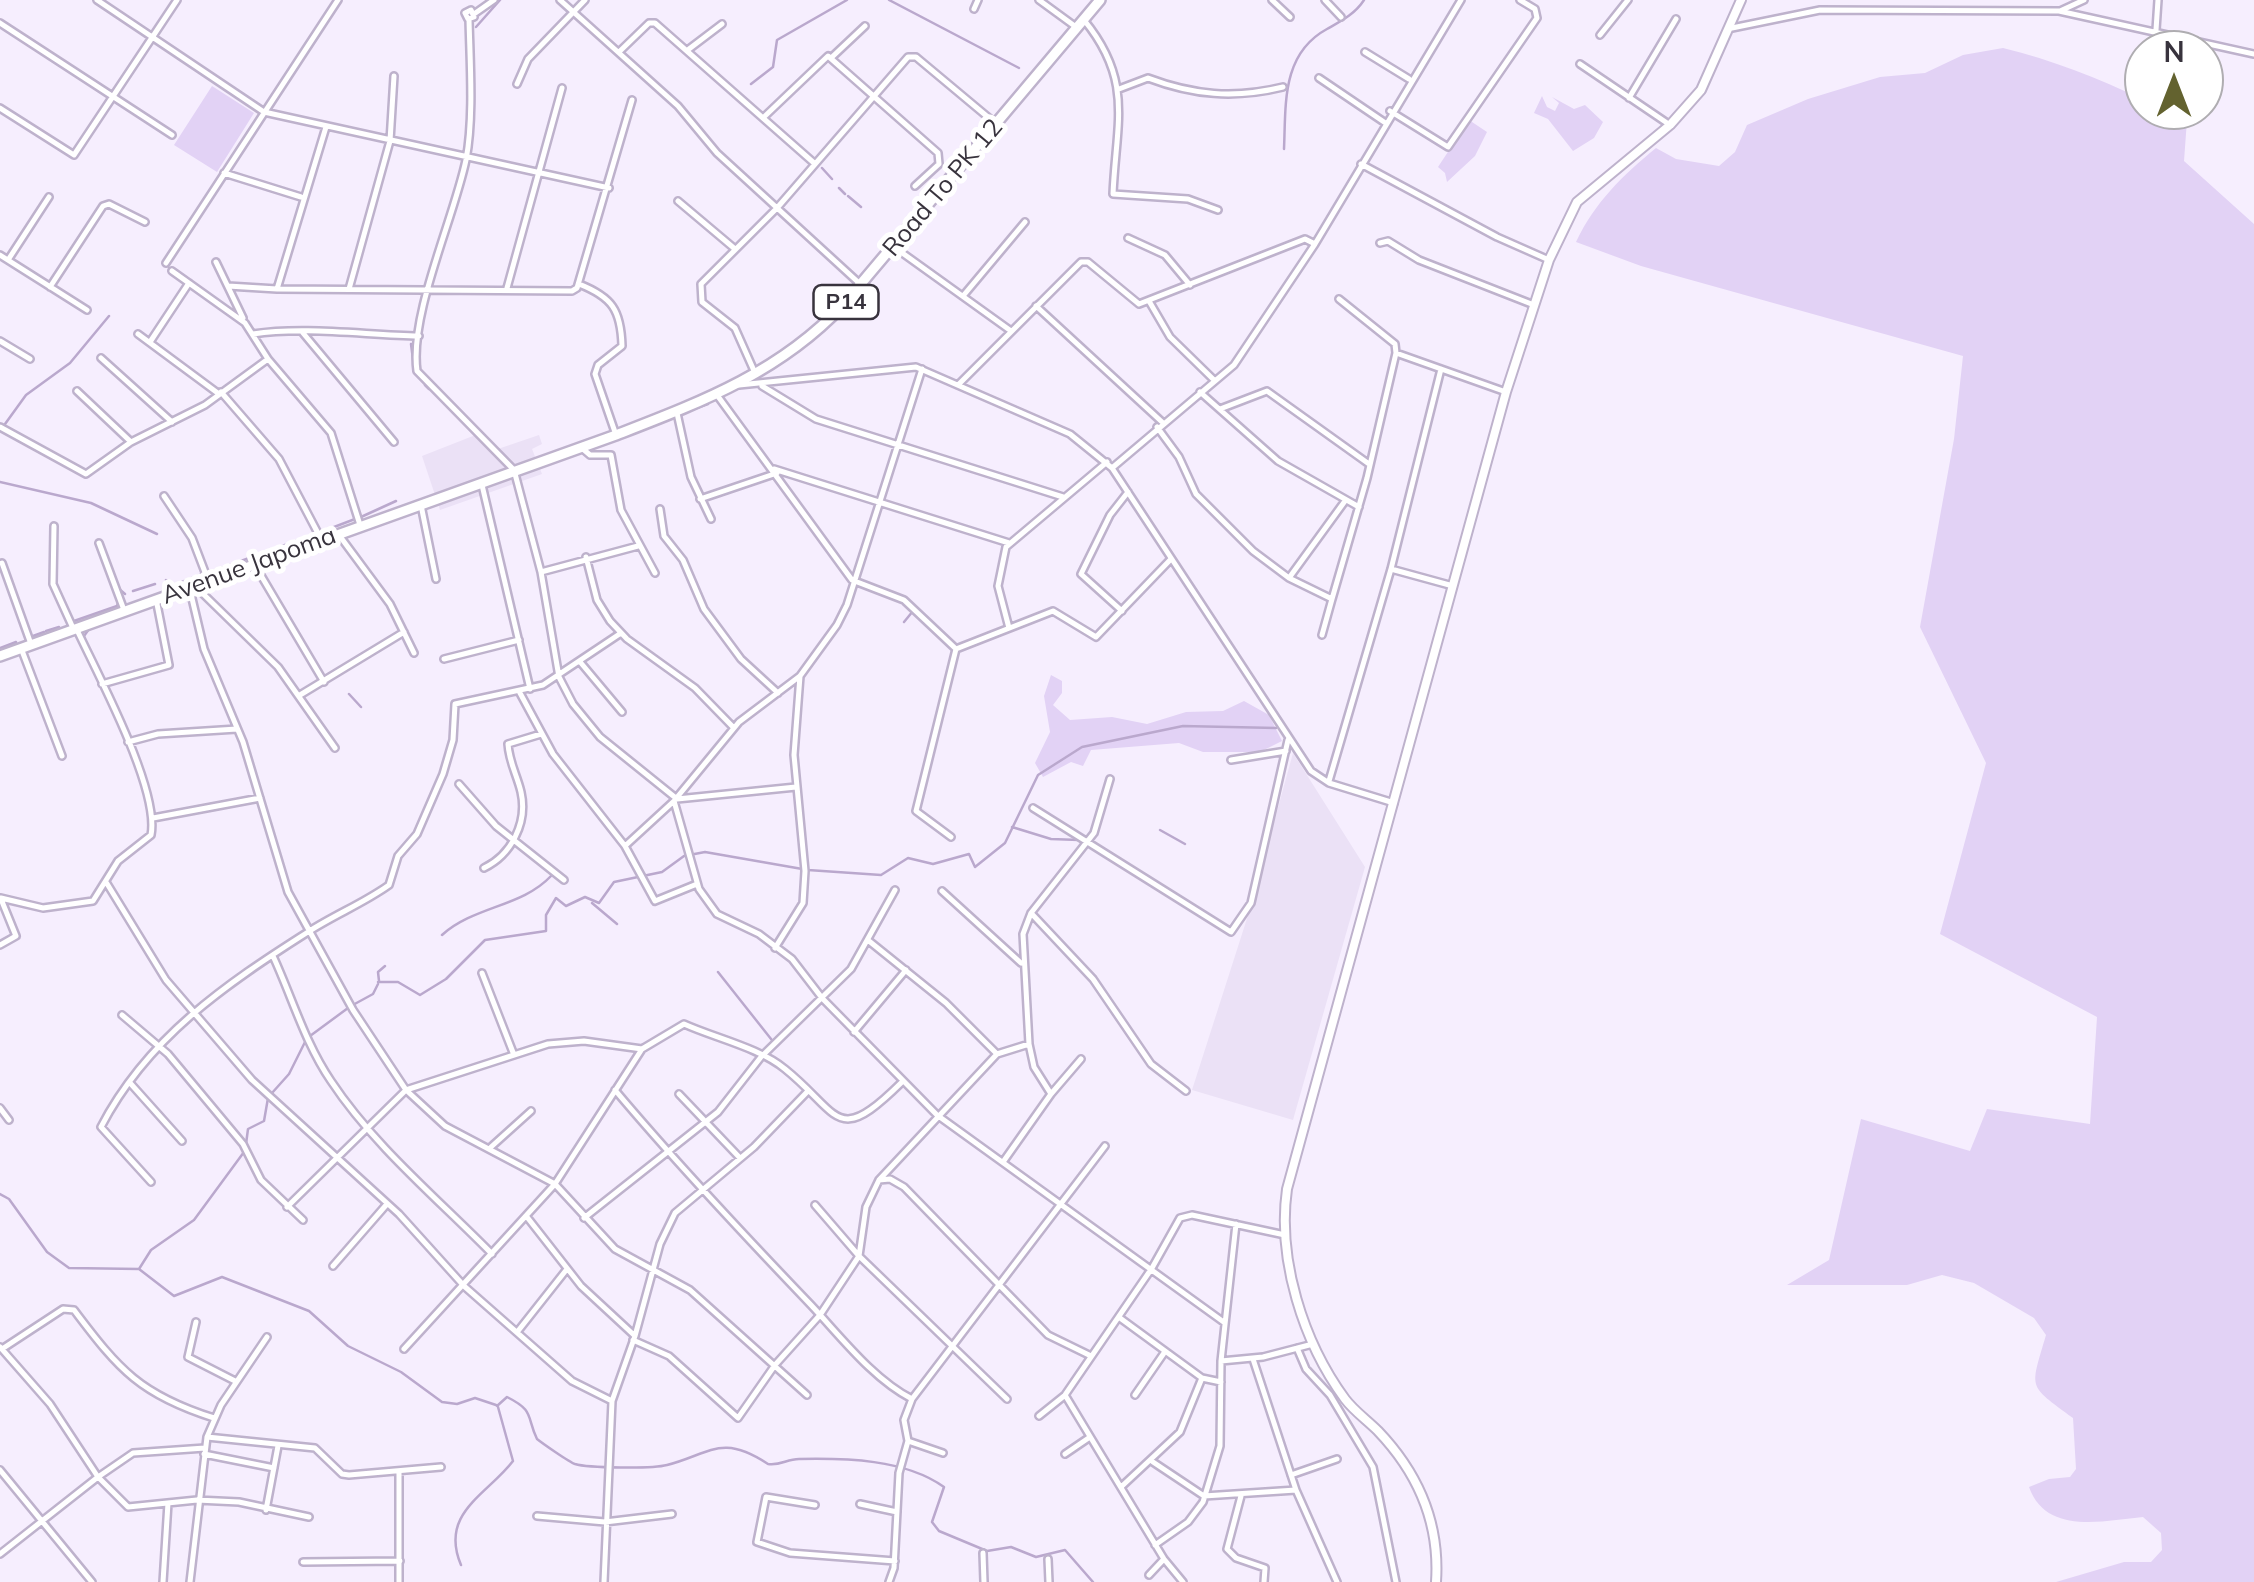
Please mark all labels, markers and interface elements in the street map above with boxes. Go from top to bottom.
north arrow [2124,30,2224,130]
text: N [2163,34,2185,69]
street label: Road To PK 12 [877,113,1009,263]
road number: P14 [814,285,878,319]
street label: Avenue Japoma [158,521,340,611]

